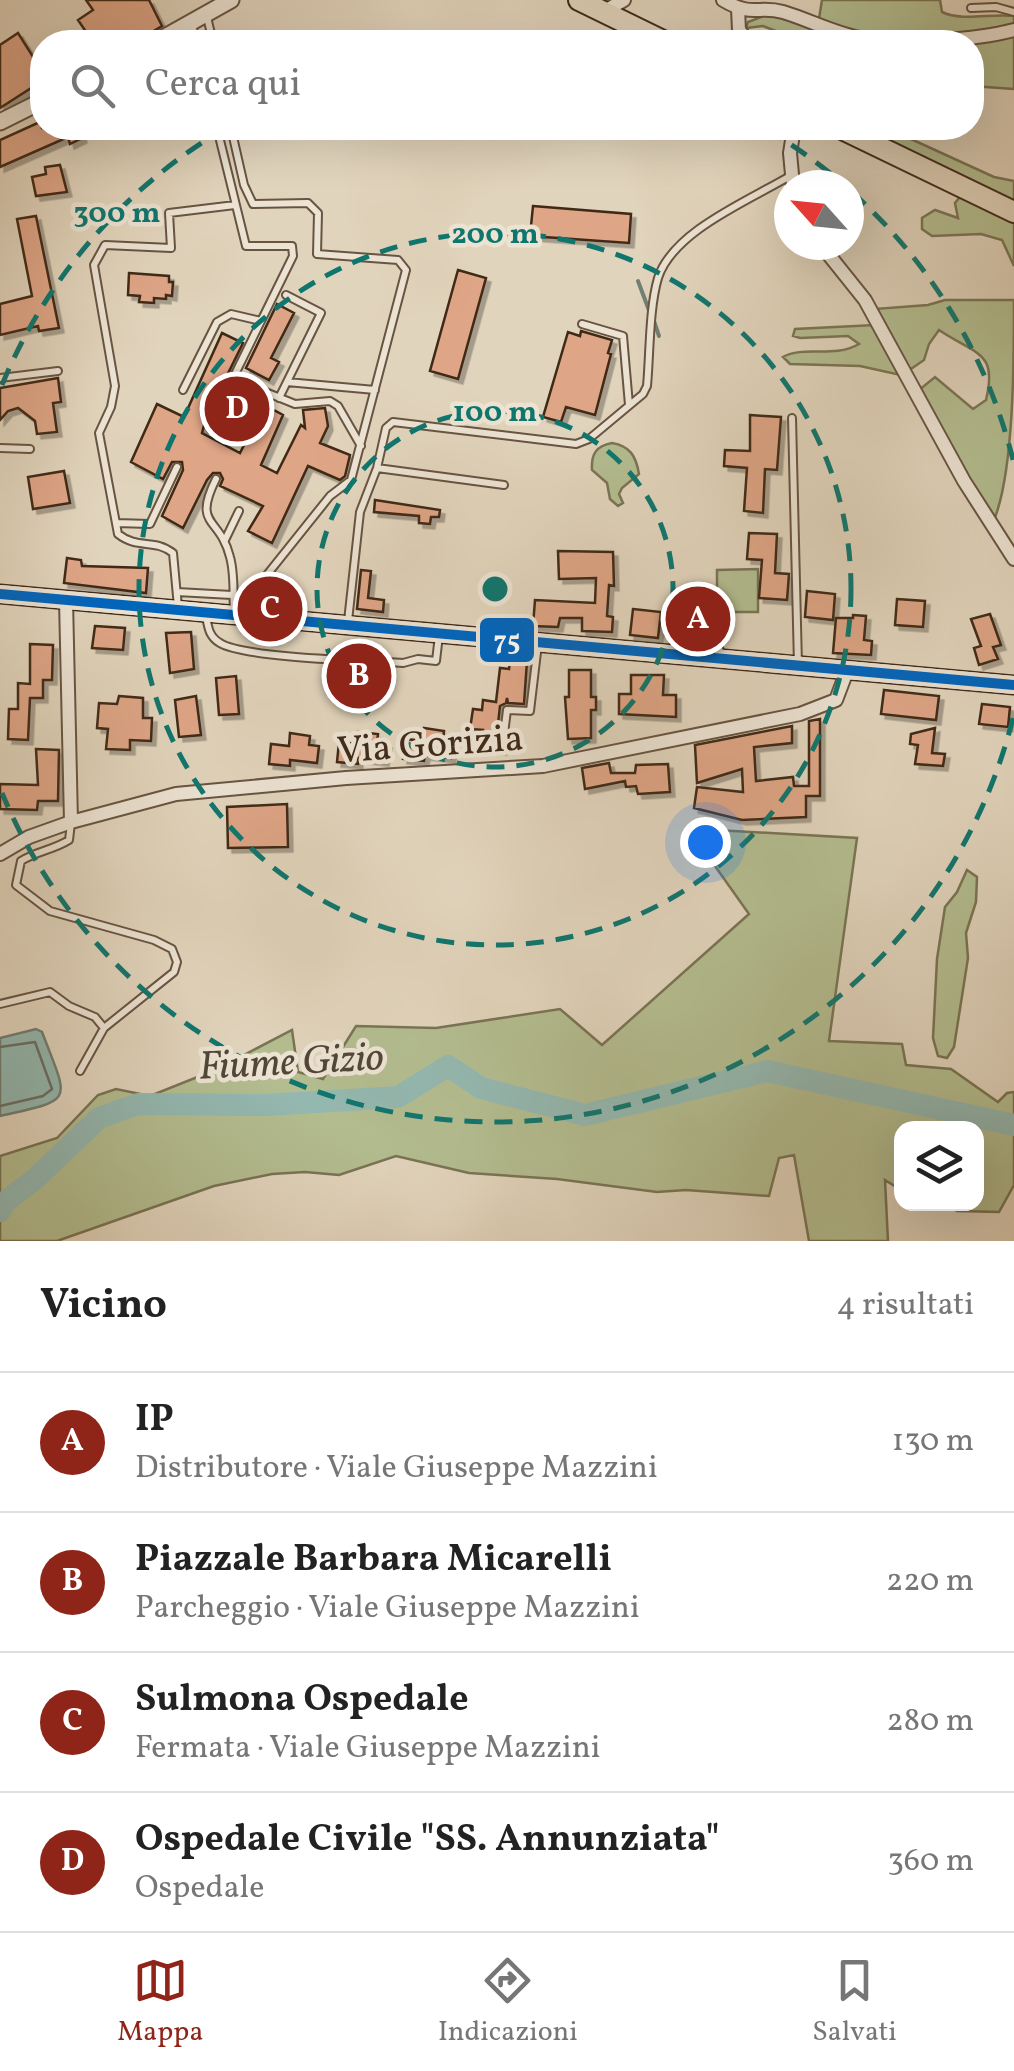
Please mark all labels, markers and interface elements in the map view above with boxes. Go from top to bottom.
search box [30,30,984,140]
icon: search [65,58,120,113]
text: Cerca qui [145,59,301,112]
north arrow [774,170,864,260]
text: 300 m [73,193,161,235]
text: 200 m [451,214,539,256]
pin: D [204,372,270,446]
text: 100 m [453,392,537,434]
centre of rings [477,571,513,607]
pin: C [238,572,302,646]
pin: A [666,582,730,656]
line badge: 75 [478,616,536,664]
text: 75 [494,622,520,661]
pin: B [326,638,392,714]
street label: Via Gorizia [335,714,525,779]
your location [680,817,731,868]
water label: Fiume Gizio [197,1031,385,1097]
map controls [894,1121,984,1211]
button: layers [894,1121,984,1211]
text: Vicino [40,1277,167,1336]
text: 4 risultati [837,1284,974,1328]
text: IP [135,1394,174,1447]
text: A [61,1420,84,1464]
text: 130 m [892,1420,974,1464]
text: Distributore · Viale Giuseppe Mazzini [135,1447,658,1491]
text: Piazzale Barbara Micarelli [135,1534,612,1587]
text: B [62,1560,83,1604]
text: 220 m [886,1560,974,1604]
text: Parcheggio · Viale Giuseppe Mazzini [135,1587,640,1631]
text: Sulmona Ospedale [135,1674,469,1727]
text: C [62,1700,83,1744]
text: 280 m [887,1700,974,1744]
text: Fermata · Viale Giuseppe Mazzini [135,1727,600,1771]
text: Ospedale Civile "SS. Annunziata" [135,1814,720,1867]
text: D [61,1840,84,1884]
text: 360 m [887,1840,974,1884]
text: Ospedale [135,1867,264,1911]
tab: Mappa [117,1953,203,2052]
tab: Indicazioni [438,1953,578,2052]
tab: Salvati [812,1953,897,2052]

